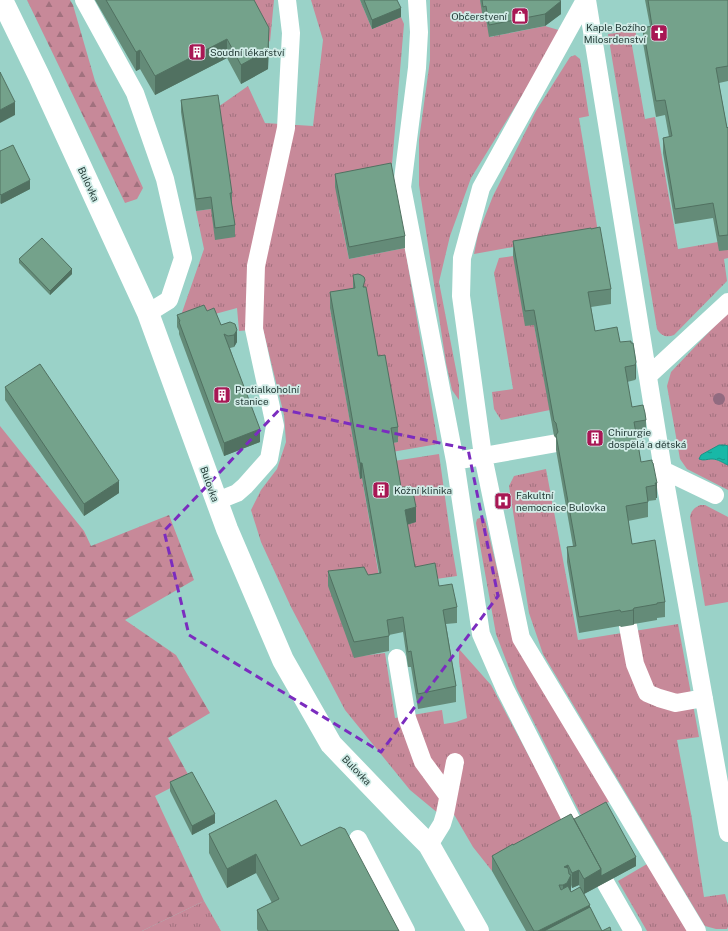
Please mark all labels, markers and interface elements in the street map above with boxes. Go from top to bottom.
shop icon: Občerstvení [510,6,530,26]
place label: Občerstvení [451,10,508,22]
place label: Kaple Božího Milosrdenství [584,21,647,45]
church icon: Kaple Božího Milosrdenství [649,23,669,43]
building icon: Soudní lékařství [187,42,207,62]
place label: Soudní lékařství [210,46,285,58]
street label: Bulovka [76,165,102,203]
place label: Protialkoholní stanice [235,383,300,407]
building icon: Protialkoholní stanice [212,385,232,405]
place label: Chirurgie dospělá a dětská [608,426,686,450]
building icon: Chirurgie dospělá a dětská [585,428,605,448]
street label: Bulovka [198,465,222,503]
building icon: Kožní klinika [371,480,391,500]
place label: Kožní klinika [394,484,452,496]
place label: Fakultní nemocnice Bulovka [516,489,606,513]
hospital icon: Fakultní nemocnice Bulovka [493,491,513,511]
street label: Bulovka [340,753,374,787]

